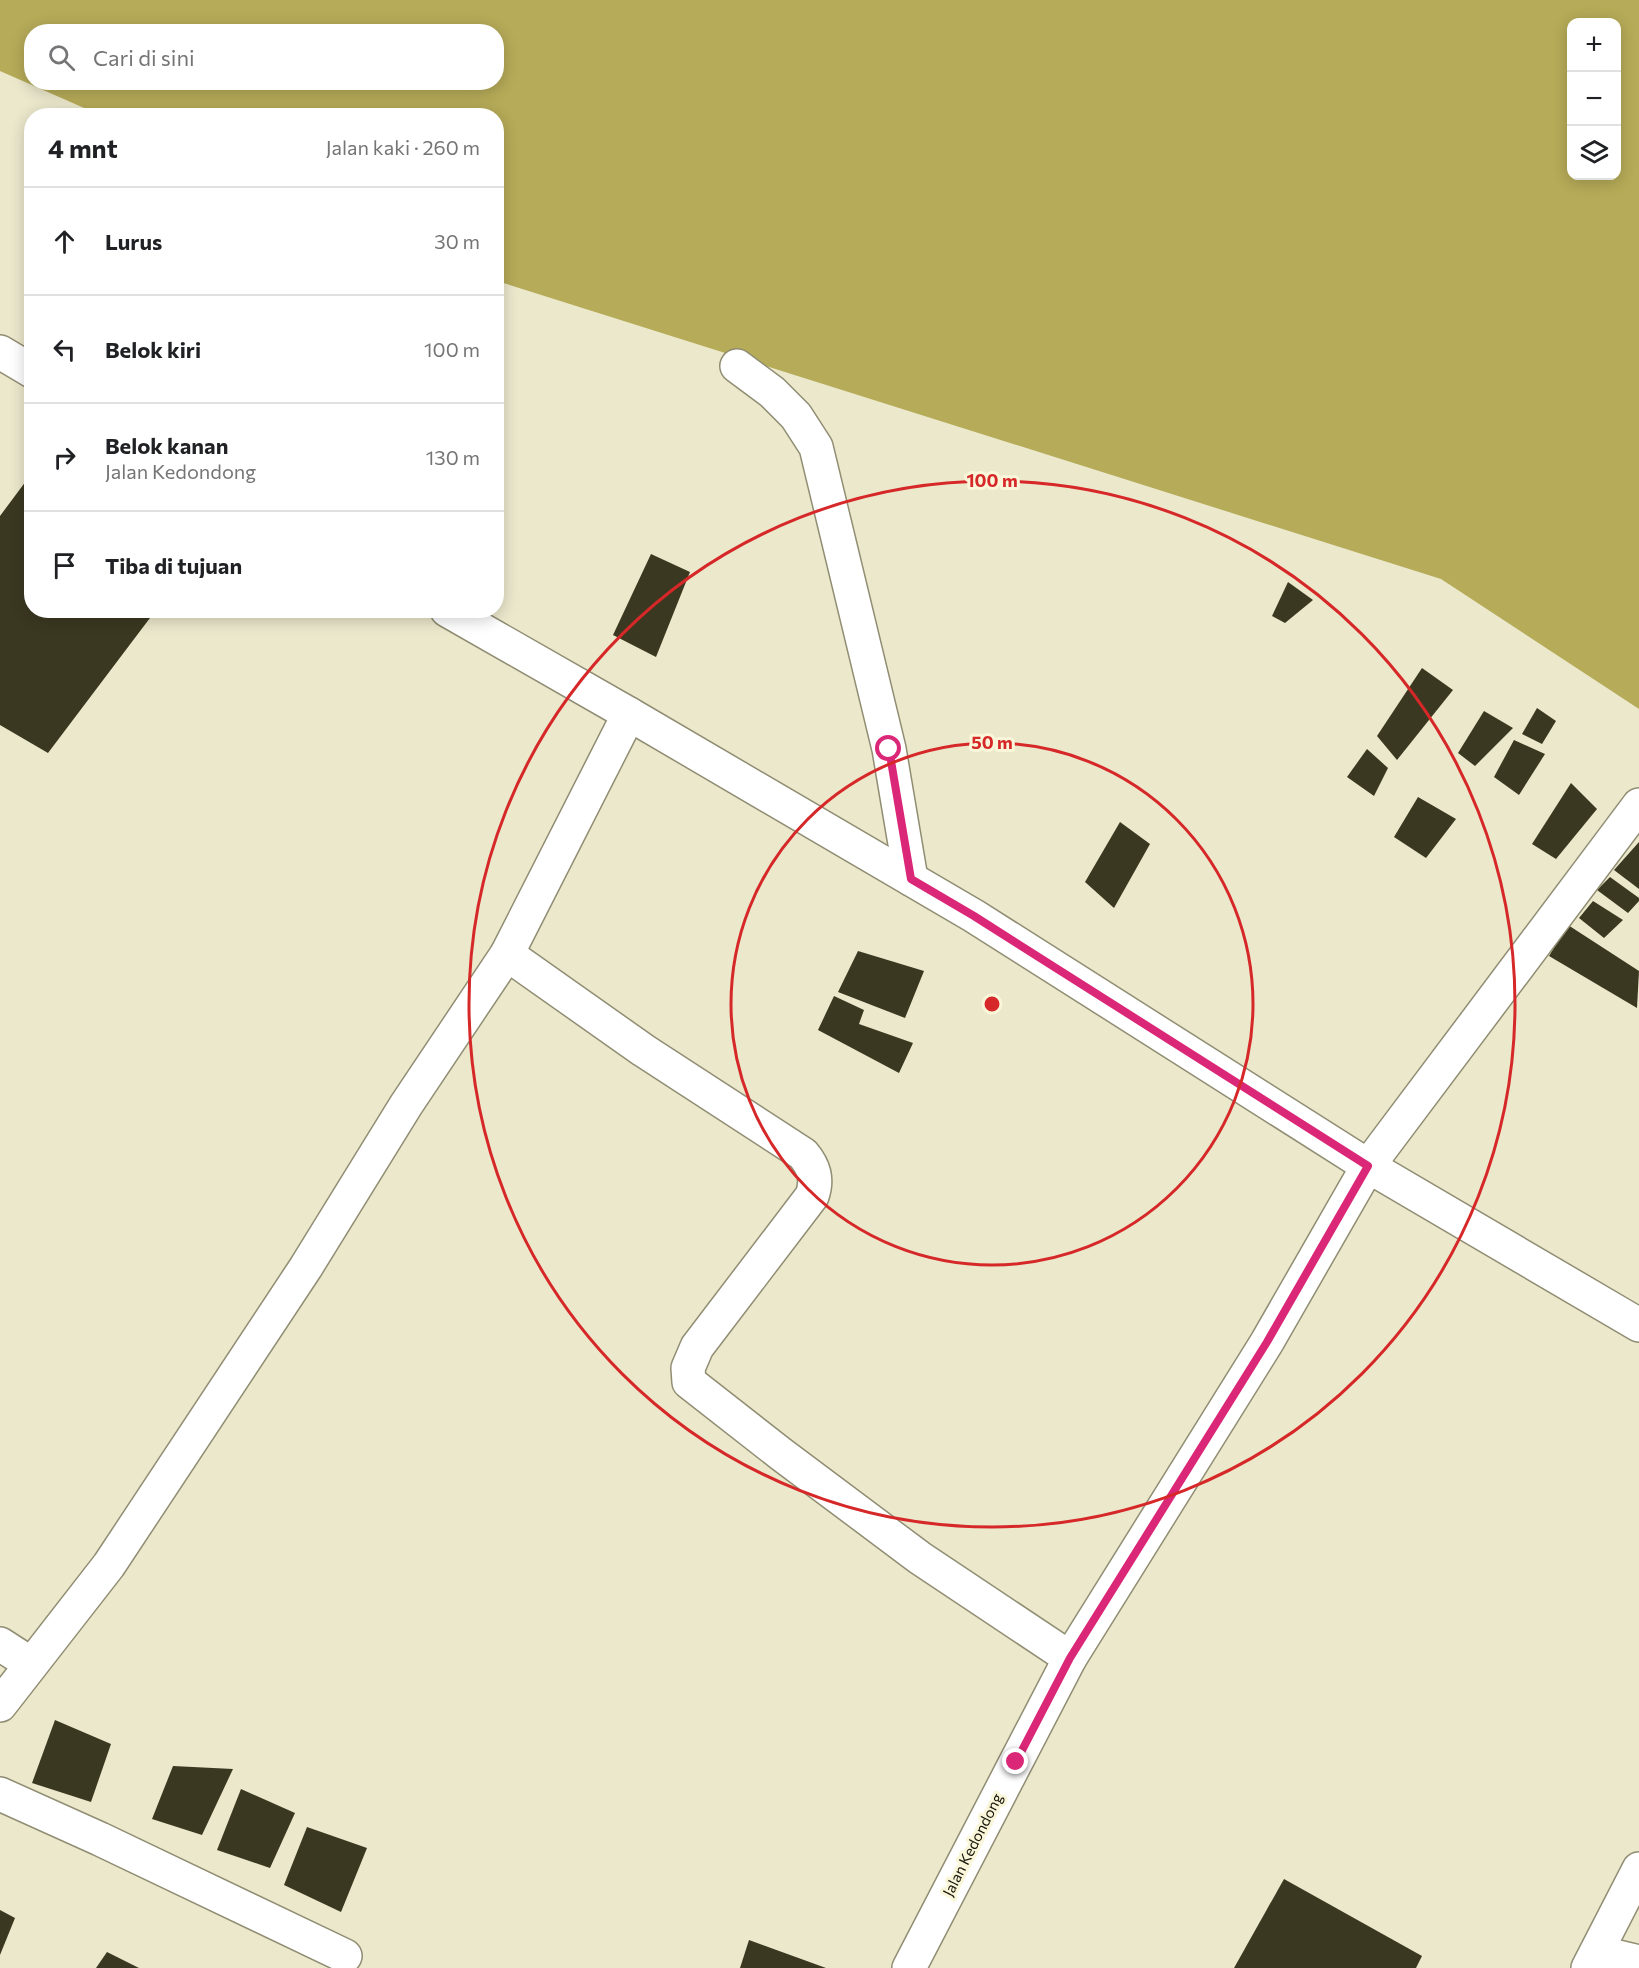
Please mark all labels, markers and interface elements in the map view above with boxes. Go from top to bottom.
map controls [1567,18,1621,180]
button: + [1567,18,1621,72]
search box [24,24,504,90]
icon: search [45,41,78,74]
text: Cari di sini [93,44,195,71]
button: − [1567,72,1621,126]
button: layers [1567,126,1621,180]
text: 4 mnt [48,132,118,163]
text: Jalan kaki · 260 m [326,135,480,159]
icon: ahead [48,225,81,258]
text: Lurus [105,228,162,255]
text: 30 m [434,229,480,253]
icon: left [48,333,81,366]
text: Belok kiri [105,336,201,363]
text: 100 m [424,337,480,361]
text: Belok kanan [105,432,228,459]
icon: right [48,441,81,474]
text: 130 m [426,445,480,469]
text: Jalan Kedondong [105,459,256,483]
text: 100 m [966,469,1018,491]
icon: arrive [48,549,81,582]
text: Tiba di tujuan [105,552,242,579]
text: 50 m [971,731,1013,753]
route start [875,735,901,761]
centre of rings [982,994,1002,1014]
route end [1002,1748,1028,1774]
street label: Jalan Kedondong [938,1790,1006,1899]

